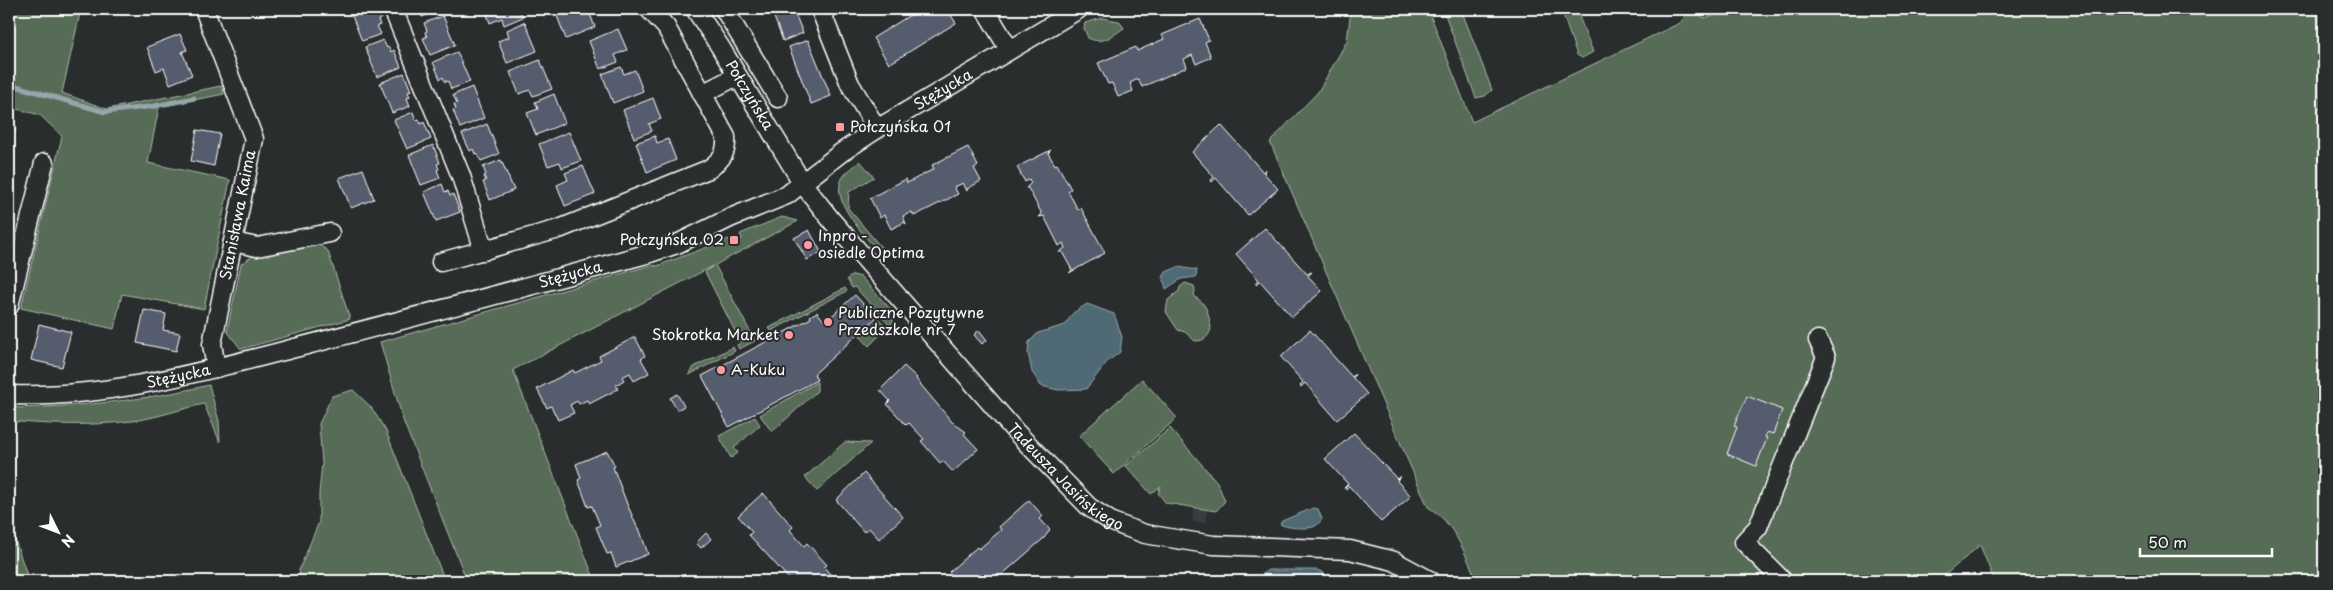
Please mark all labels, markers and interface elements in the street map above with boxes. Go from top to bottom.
street label: Połczyńska [721,55,781,134]
street label: Stężycka [909,62,977,115]
place label: Połczyńska 01 [850,114,951,137]
marker: Połczyńska 01 [834,121,846,133]
street label: Stanisława Kaima [213,147,261,282]
place label: Inpro - osiedle Optima [818,223,925,263]
place label: Połczyńska 02 [620,227,724,250]
marker: Połczyńska 02 [728,234,740,246]
marker: Inpro - osiedle Optima [802,239,814,251]
street label: Stężycka [536,253,605,293]
place label: Publiczne Pozytywne Przedszkole nr 7 [838,300,984,340]
marker: Publiczne Pozytywne Przedszkole nr 7 [822,316,834,328]
place label: Stokrotka Market [652,322,779,345]
marker: Stokrotka Market [783,329,795,341]
street label: Stężycka [144,357,213,393]
place label: A-Kuku [731,357,785,380]
marker: A-Kuku [715,364,727,376]
street label: Tadeusza Jasińskiego [1003,417,1127,535]
north arrow [32,508,82,558]
scale bar [2140,525,2273,557]
text: N [57,530,80,552]
text: 50 m [2148,530,2187,553]

